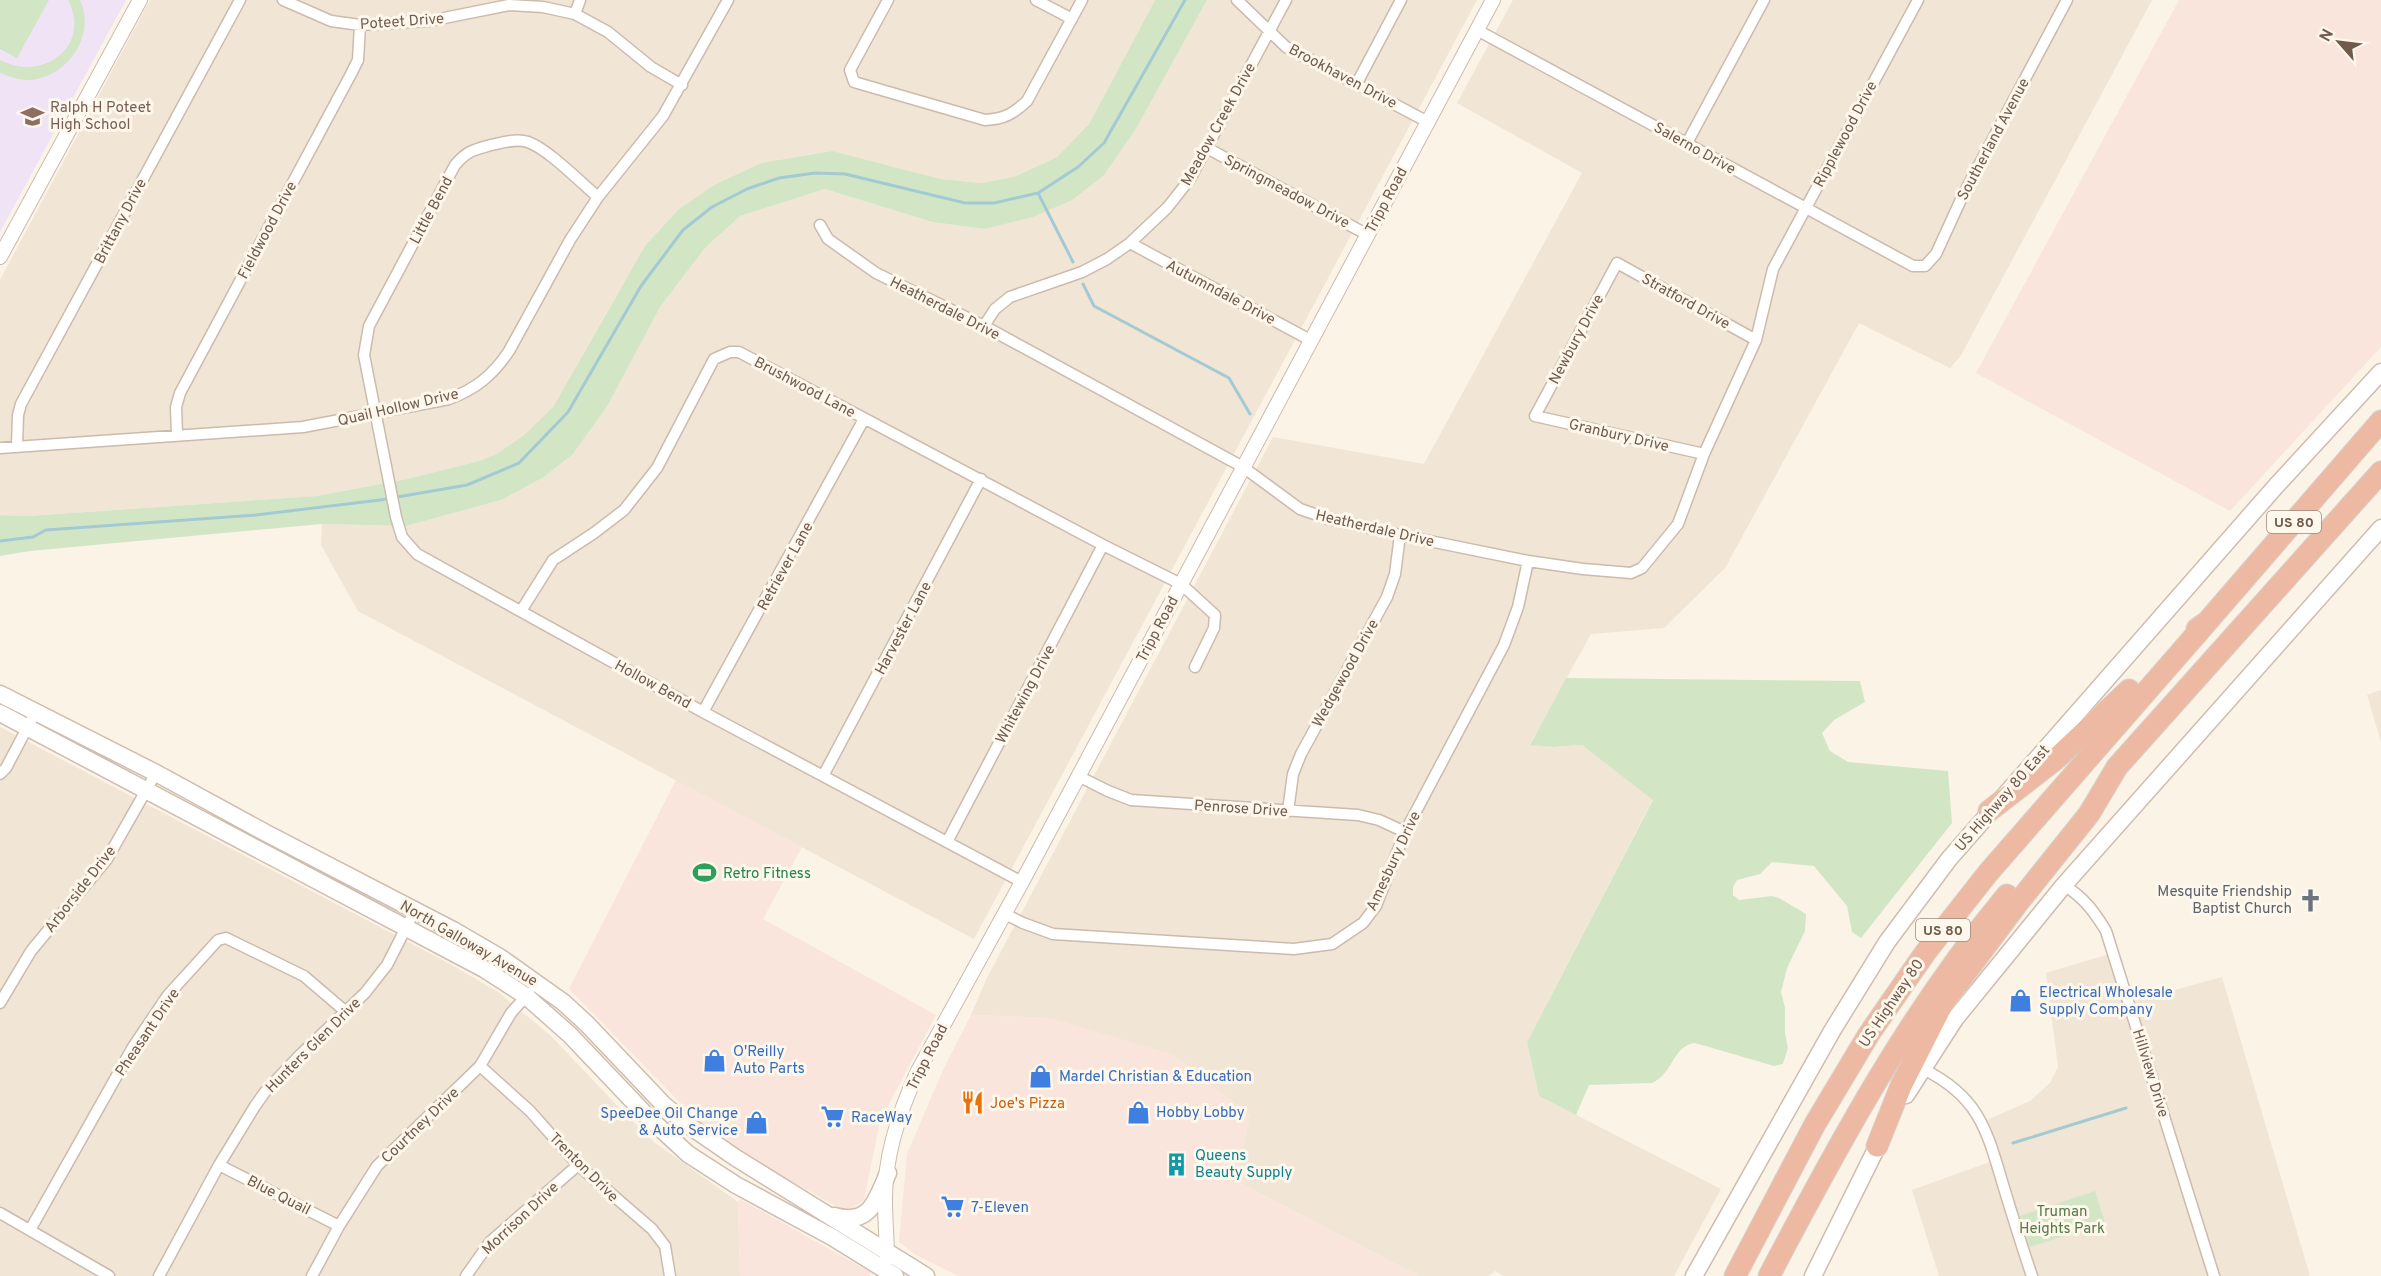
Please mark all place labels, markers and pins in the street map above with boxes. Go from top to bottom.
place label: Ralph H Poteet High School [50,99,151,135]
school or university icon: Ralph H Poteet High School [19,103,45,129]
sports icon: Retro Fitness [692,860,718,886]
place label: Retro Fitness [723,865,811,884]
place label: Mesquite Friendship Baptist Church [2157,883,2292,919]
church icon: Mesquite Friendship Baptist Church [2297,887,2323,913]
place label: Electrical Wholesale Supply Company [2039,984,2173,1020]
shop icon: Electrical Wholesale Supply Company [2008,988,2034,1014]
place label: O'Reilly Auto Parts [733,1043,805,1079]
shop icon: O'Reilly Auto Parts [702,1047,728,1073]
shop icon: Mardel Christian & Education [1028,1063,1054,1089]
place label: Mardel Christian & Education [1059,1068,1252,1087]
restaurant icon: Joe's Pizza [959,1090,985,1116]
place label: Joe's Pizza [990,1095,1065,1114]
shop icon: Hobby Lobby [1125,1099,1151,1125]
supermarket icon: RaceWay [820,1104,846,1130]
place label: Hobby Lobby [1156,1104,1245,1123]
place label: SpeeDee Oil Change & Auto Service [600,1105,738,1141]
shop icon: SpeeDee Oil Change & Auto Service [743,1109,769,1135]
place label: RaceWay [851,1109,912,1128]
place label: Queens Beauty Supply [1195,1147,1293,1183]
building icon: Queens Beauty Supply [1164,1151,1190,1177]
supermarket icon: 7-Eleven [940,1194,966,1220]
place label: 7-Eleven [971,1199,1029,1218]

